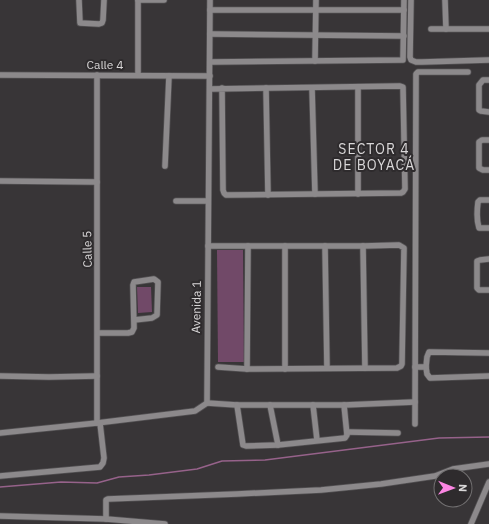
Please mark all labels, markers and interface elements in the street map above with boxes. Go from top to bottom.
street label: Calle 4 [87,57,123,72]
district label: SECTOR 4 DE BOYACÁ [333,140,415,174]
street label: Calle 5 [79,230,95,268]
street label: Avenida 1 [188,280,204,334]
north arrow [433,468,473,508]
text: N [456,484,470,492]

